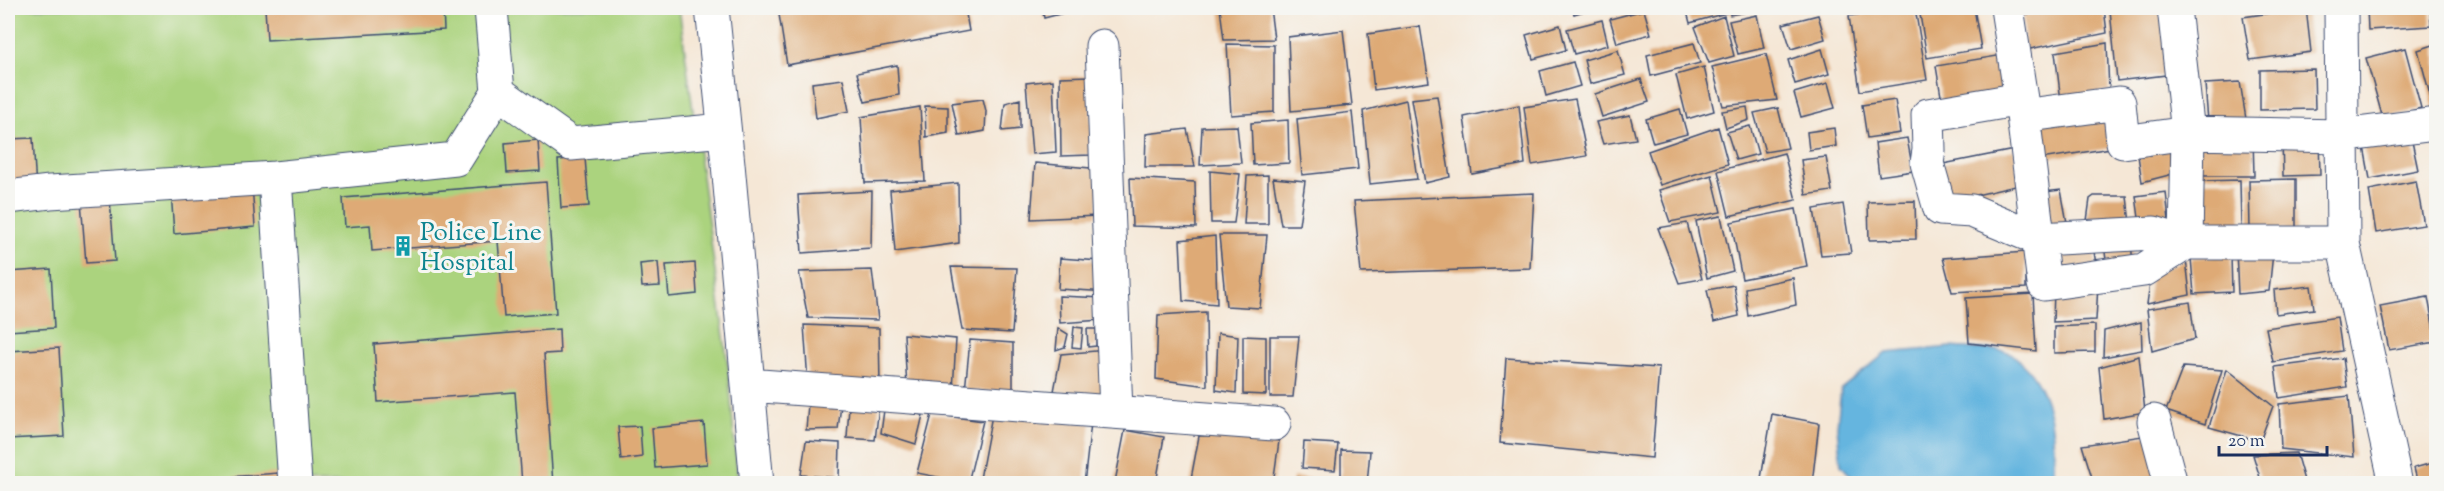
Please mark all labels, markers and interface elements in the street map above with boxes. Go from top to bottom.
place label: Police Line Hospital [420,215,542,282]
building icon: Police Line Hospital [391,234,415,258]
scale bar [2219,419,2327,457]
text: 20 m [2228,429,2265,455]

